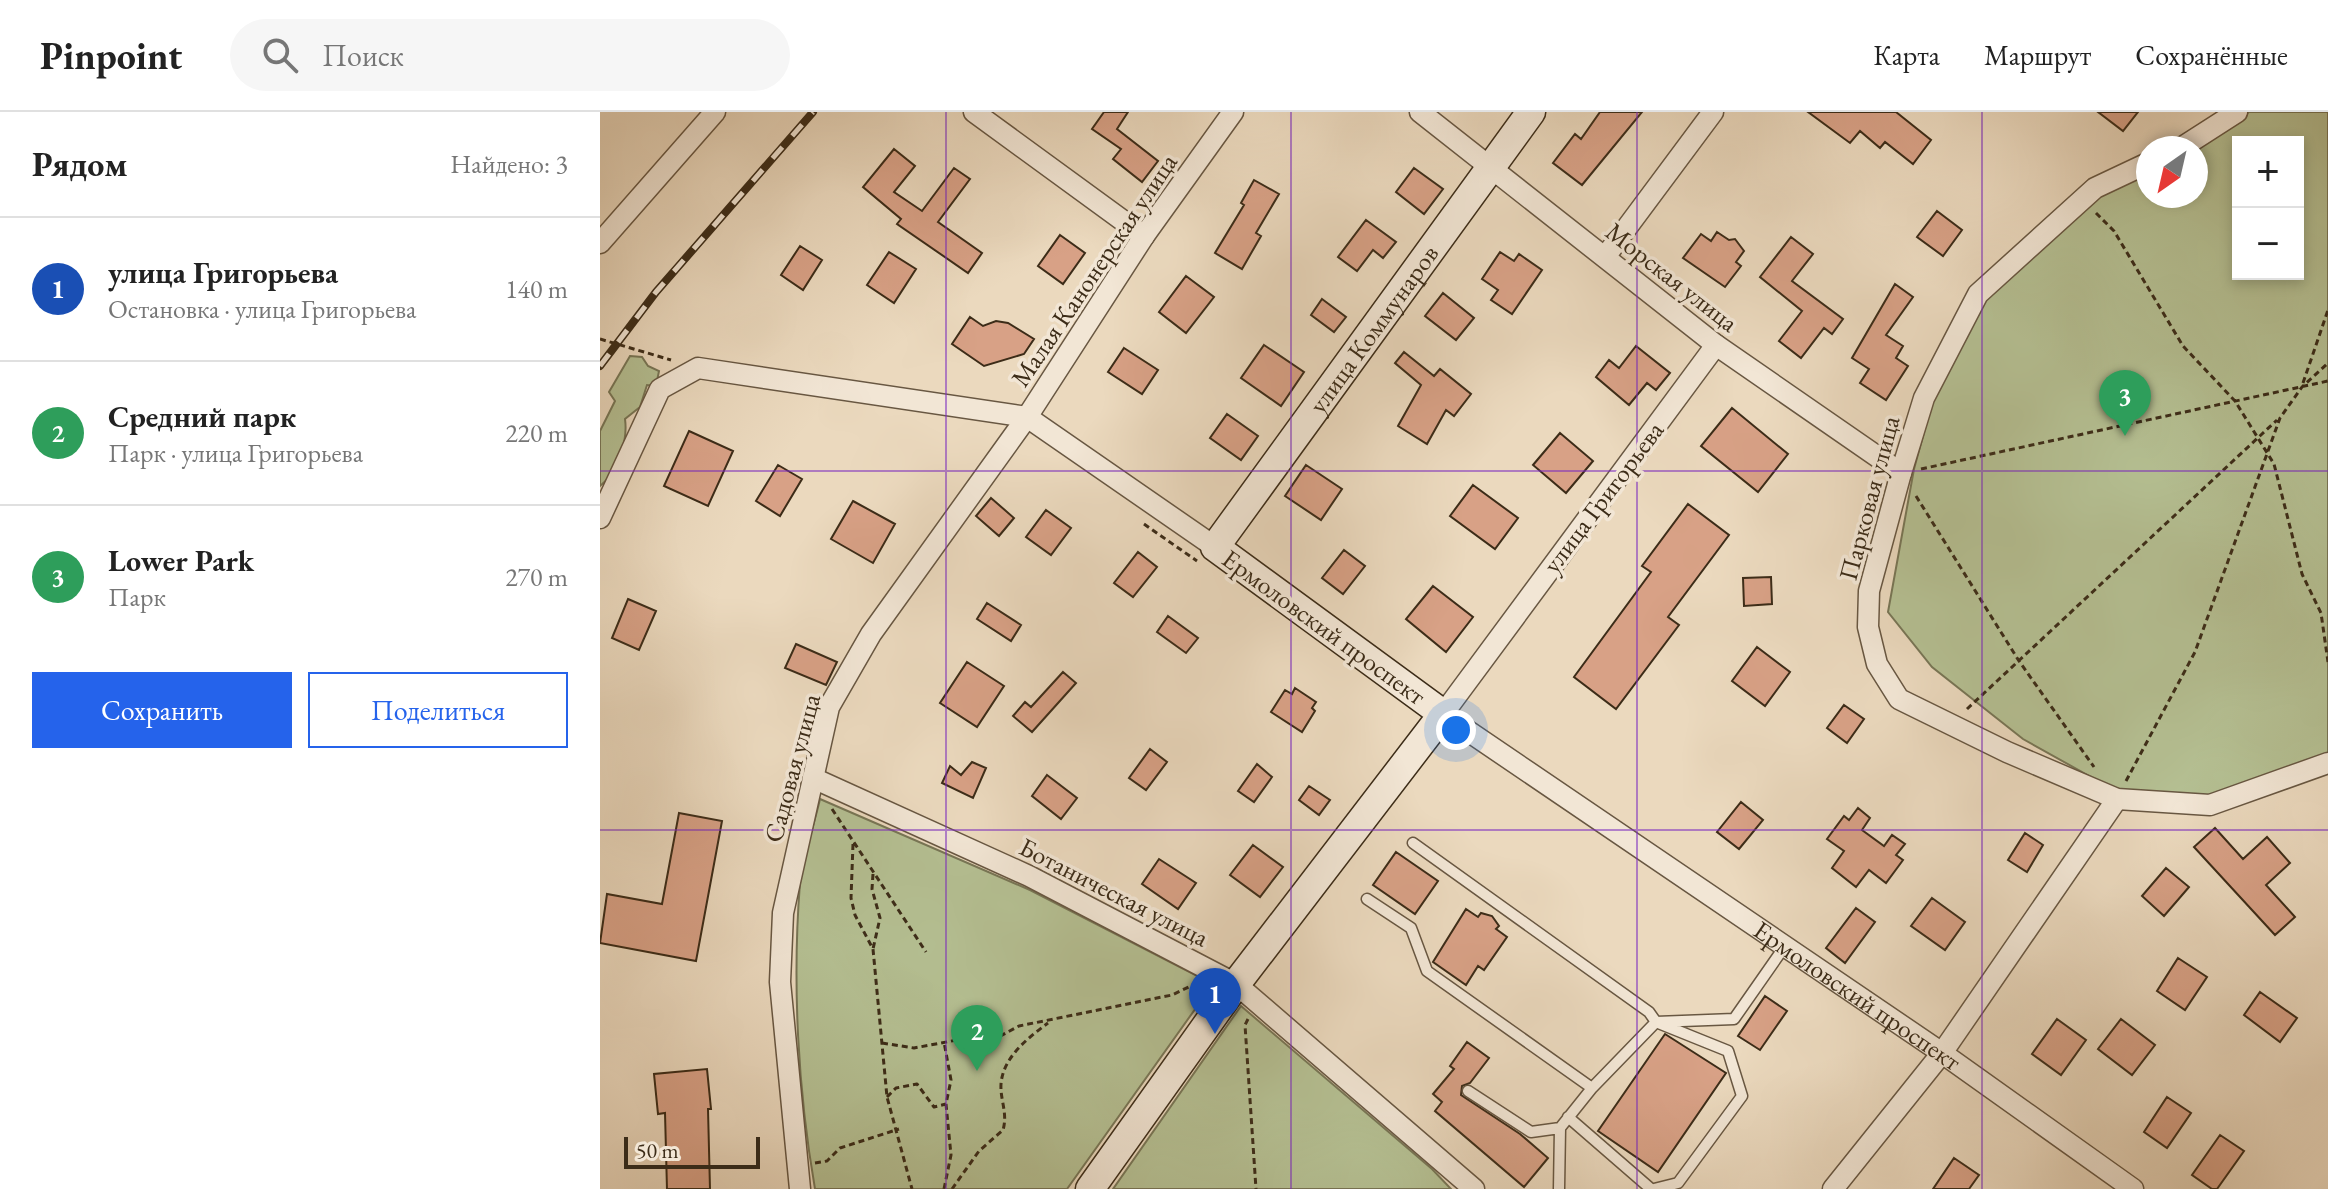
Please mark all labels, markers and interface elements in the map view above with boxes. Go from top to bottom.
search box [230,19,790,91]
text: Pinpoint [40,31,182,80]
icon: search [258,33,302,77]
text: Поиск [322,36,404,75]
text: Карта [1873,37,1940,73]
text: Маршрут [1984,37,2091,73]
text: Сохранённые [2135,37,2288,73]
north arrow [2136,136,2208,208]
map controls [2232,136,2304,280]
button: + [2232,136,2304,208]
text: Рядом [32,142,127,186]
street label: Малая Канонерская улица [1003,146,1185,393]
text: Найдено: 3 [450,147,568,181]
button: − [2232,208,2304,280]
street label: Морская улица [1599,215,1746,340]
street label: улица Коммунаров [1301,238,1446,420]
text: улица Григорьева [108,253,338,292]
text: 1 [51,272,65,306]
text: 140 m [505,272,568,306]
text: Остановка · улица Григорьева [108,292,417,326]
pin: 3 [2099,370,2151,436]
text: Средний парк [108,397,296,436]
street label: Парковая улица [1831,411,1907,584]
street label: улица Григорьева [1535,414,1672,580]
text: 2 [51,416,65,450]
text: 220 m [505,416,568,450]
text: Парк · улица Григорьева [108,436,363,470]
text: Lower Park [108,541,254,580]
street label: Ермоловский проспект [1215,542,1433,713]
text: 3 [51,560,65,594]
text: 270 m [505,560,568,594]
text: Парк [108,580,166,614]
button: Сохранить [32,672,292,748]
button: Поделиться [308,672,568,748]
street label: Садовая улица [756,689,828,846]
your location [1436,710,1476,750]
street label: Ботаническая улица [1014,830,1215,955]
street label: Ермоловский проспект [1747,913,1968,1079]
pin: 1 [1189,968,1241,1034]
pin: 2 [951,1005,1003,1071]
scale bar [624,1133,760,1169]
text: 50 m [636,1136,679,1165]

